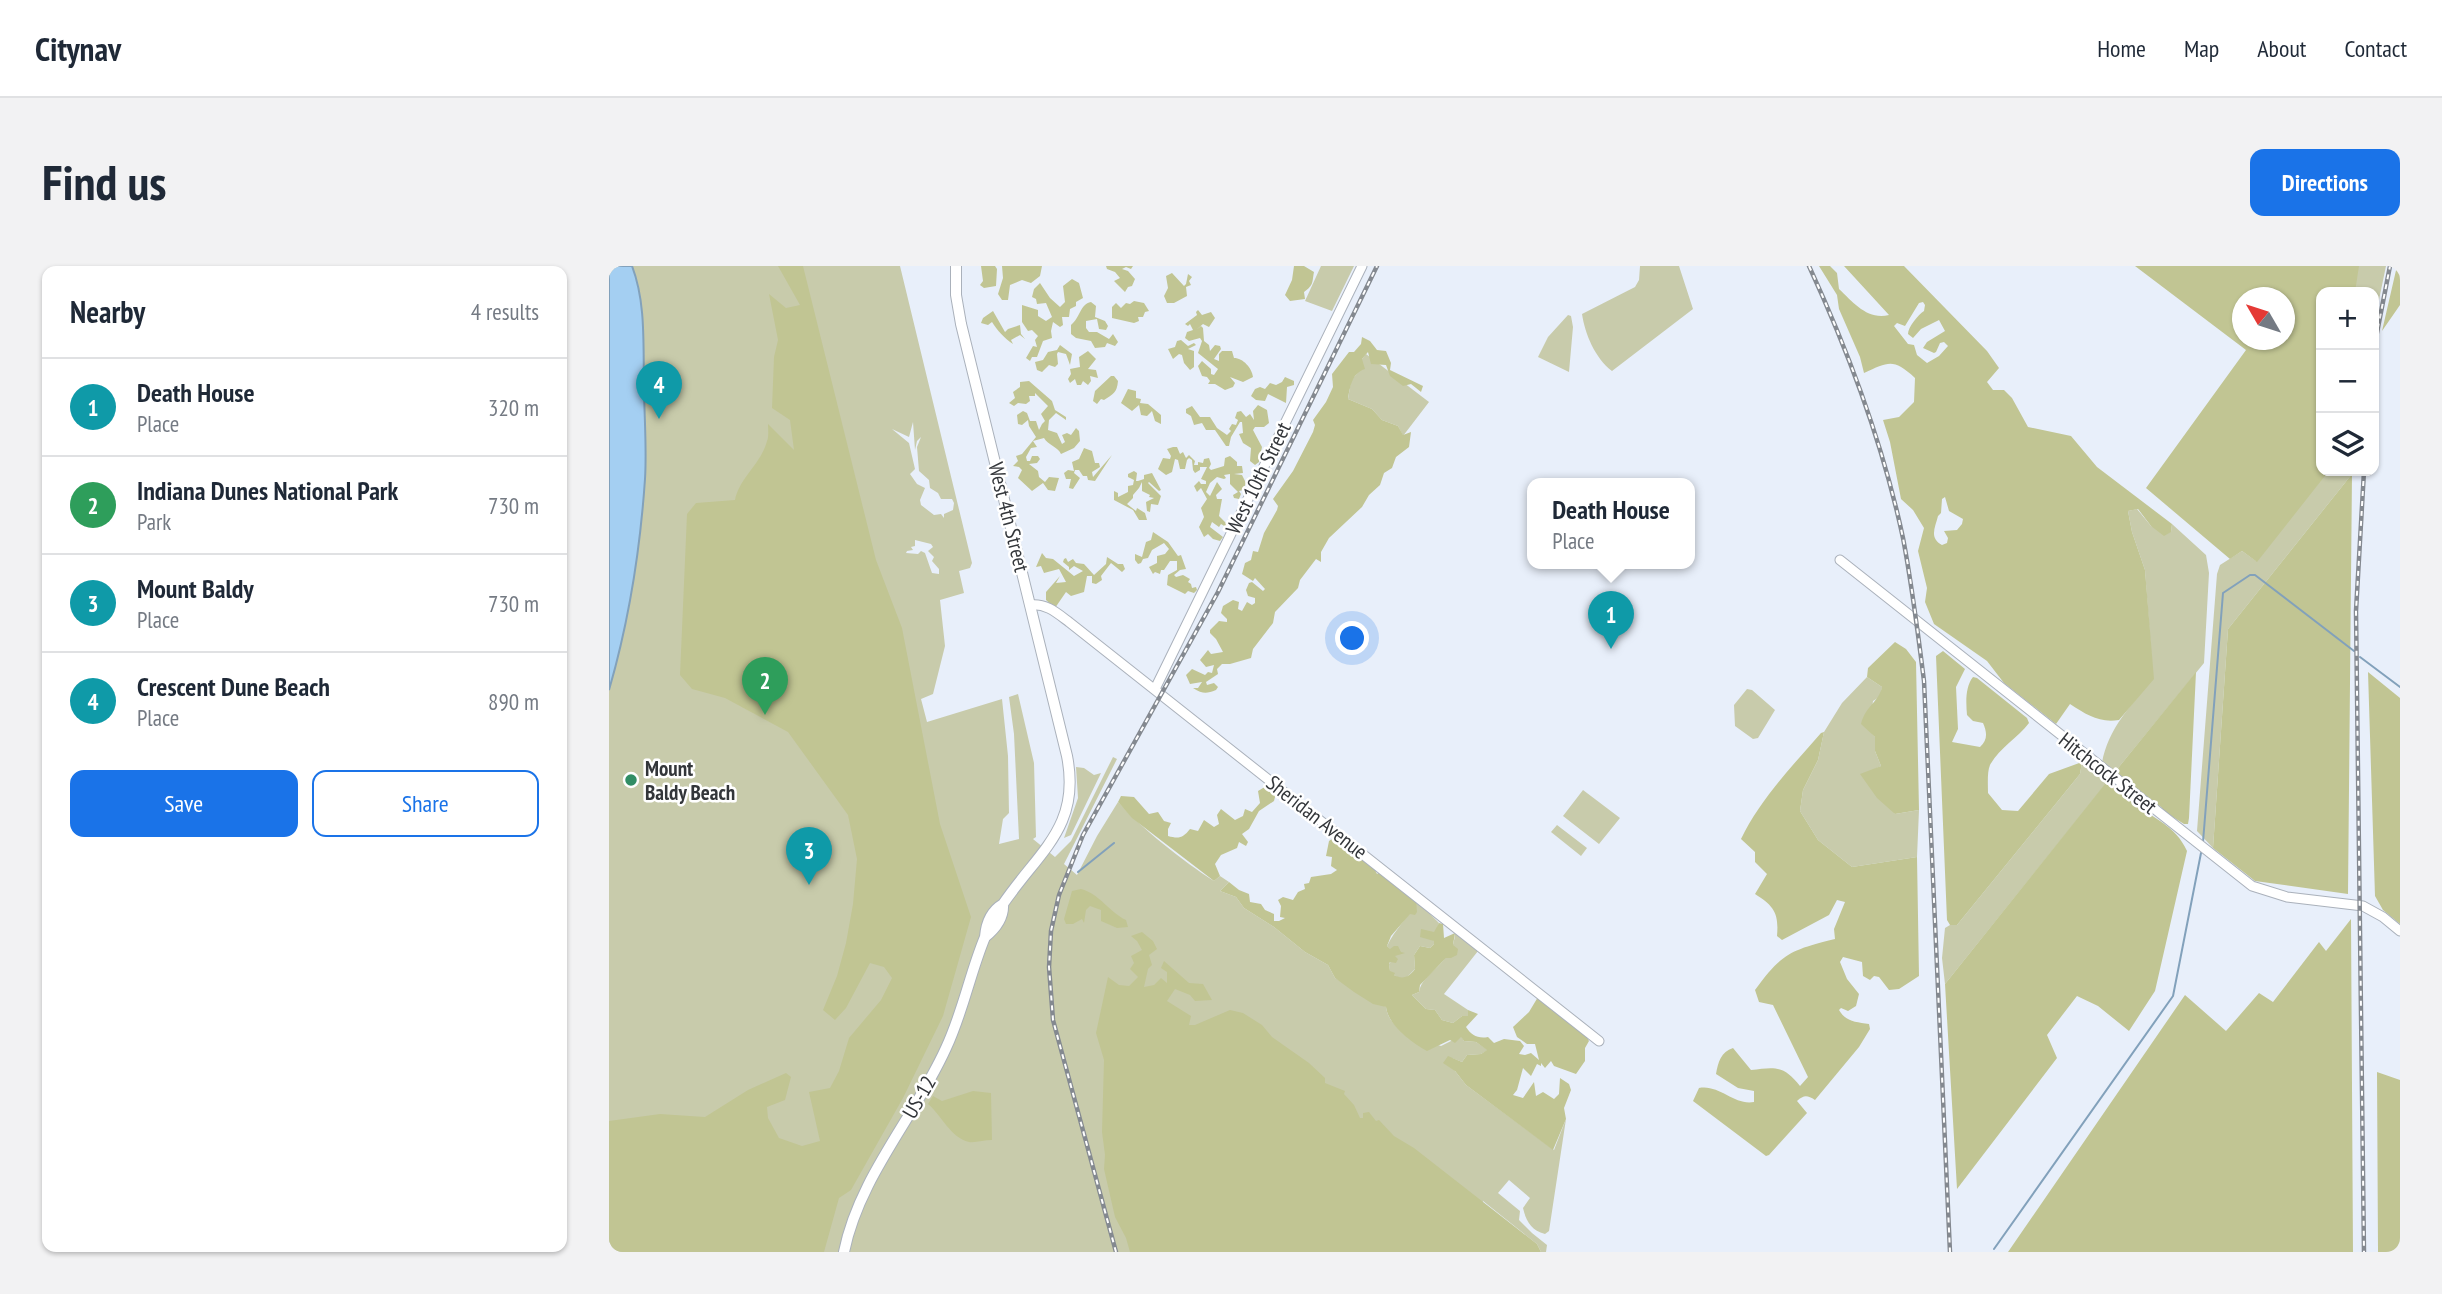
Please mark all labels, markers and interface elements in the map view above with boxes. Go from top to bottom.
text: Citynav [35,27,121,70]
text: Home [2097,33,2146,64]
text: Map [2184,33,2219,64]
text: About [2257,33,2306,64]
text: Contact [2344,33,2407,64]
button: Directions [2250,149,2400,216]
text: Find us [42,150,166,214]
north arrow [2232,287,2295,350]
map controls [2316,287,2379,476]
button: + [2316,287,2379,350]
text: Nearby [70,292,145,331]
text: 4 results [471,297,539,326]
button: − [2316,350,2379,413]
pin: 4 [636,361,682,419]
text: Death House [137,376,255,409]
text: 1 [88,393,99,422]
text: 320 m [488,393,539,422]
text: Place [137,409,179,438]
button: layers [2316,413,2379,476]
street label: West 10th Street [1219,417,1297,538]
street label: West 4th Street [982,460,1036,575]
text: Indiana Dunes National Park [137,474,398,507]
popup [1527,478,1695,569]
text: 2 [88,491,99,520]
text: 730 m [488,491,539,520]
text: Death House [1552,493,1670,526]
text: Park [137,507,171,536]
text: Place [1552,526,1594,555]
text: Mount Baldy [137,572,254,605]
text: 3 [88,589,99,618]
text: 730 m [488,589,539,618]
pin: 1 [1588,591,1634,649]
text: Place [137,605,179,634]
your location [1335,621,1369,655]
pin: 2 [742,657,788,715]
text: Crescent Dune Beach [137,670,330,703]
text: 4 [88,687,99,716]
text: 890 m [488,687,539,716]
text: Place [137,703,179,732]
street label: Hitchcock Street [2053,726,2163,820]
place label: Mount Baldy Beach [645,755,735,806]
street label: Sheridan Avenue [1261,769,1373,865]
button: Save [70,770,298,837]
button: Share [312,770,539,837]
marker: Mount Baldy Beach [623,772,639,788]
pin: 3 [786,827,832,885]
street label: US-12 [896,1071,942,1123]

